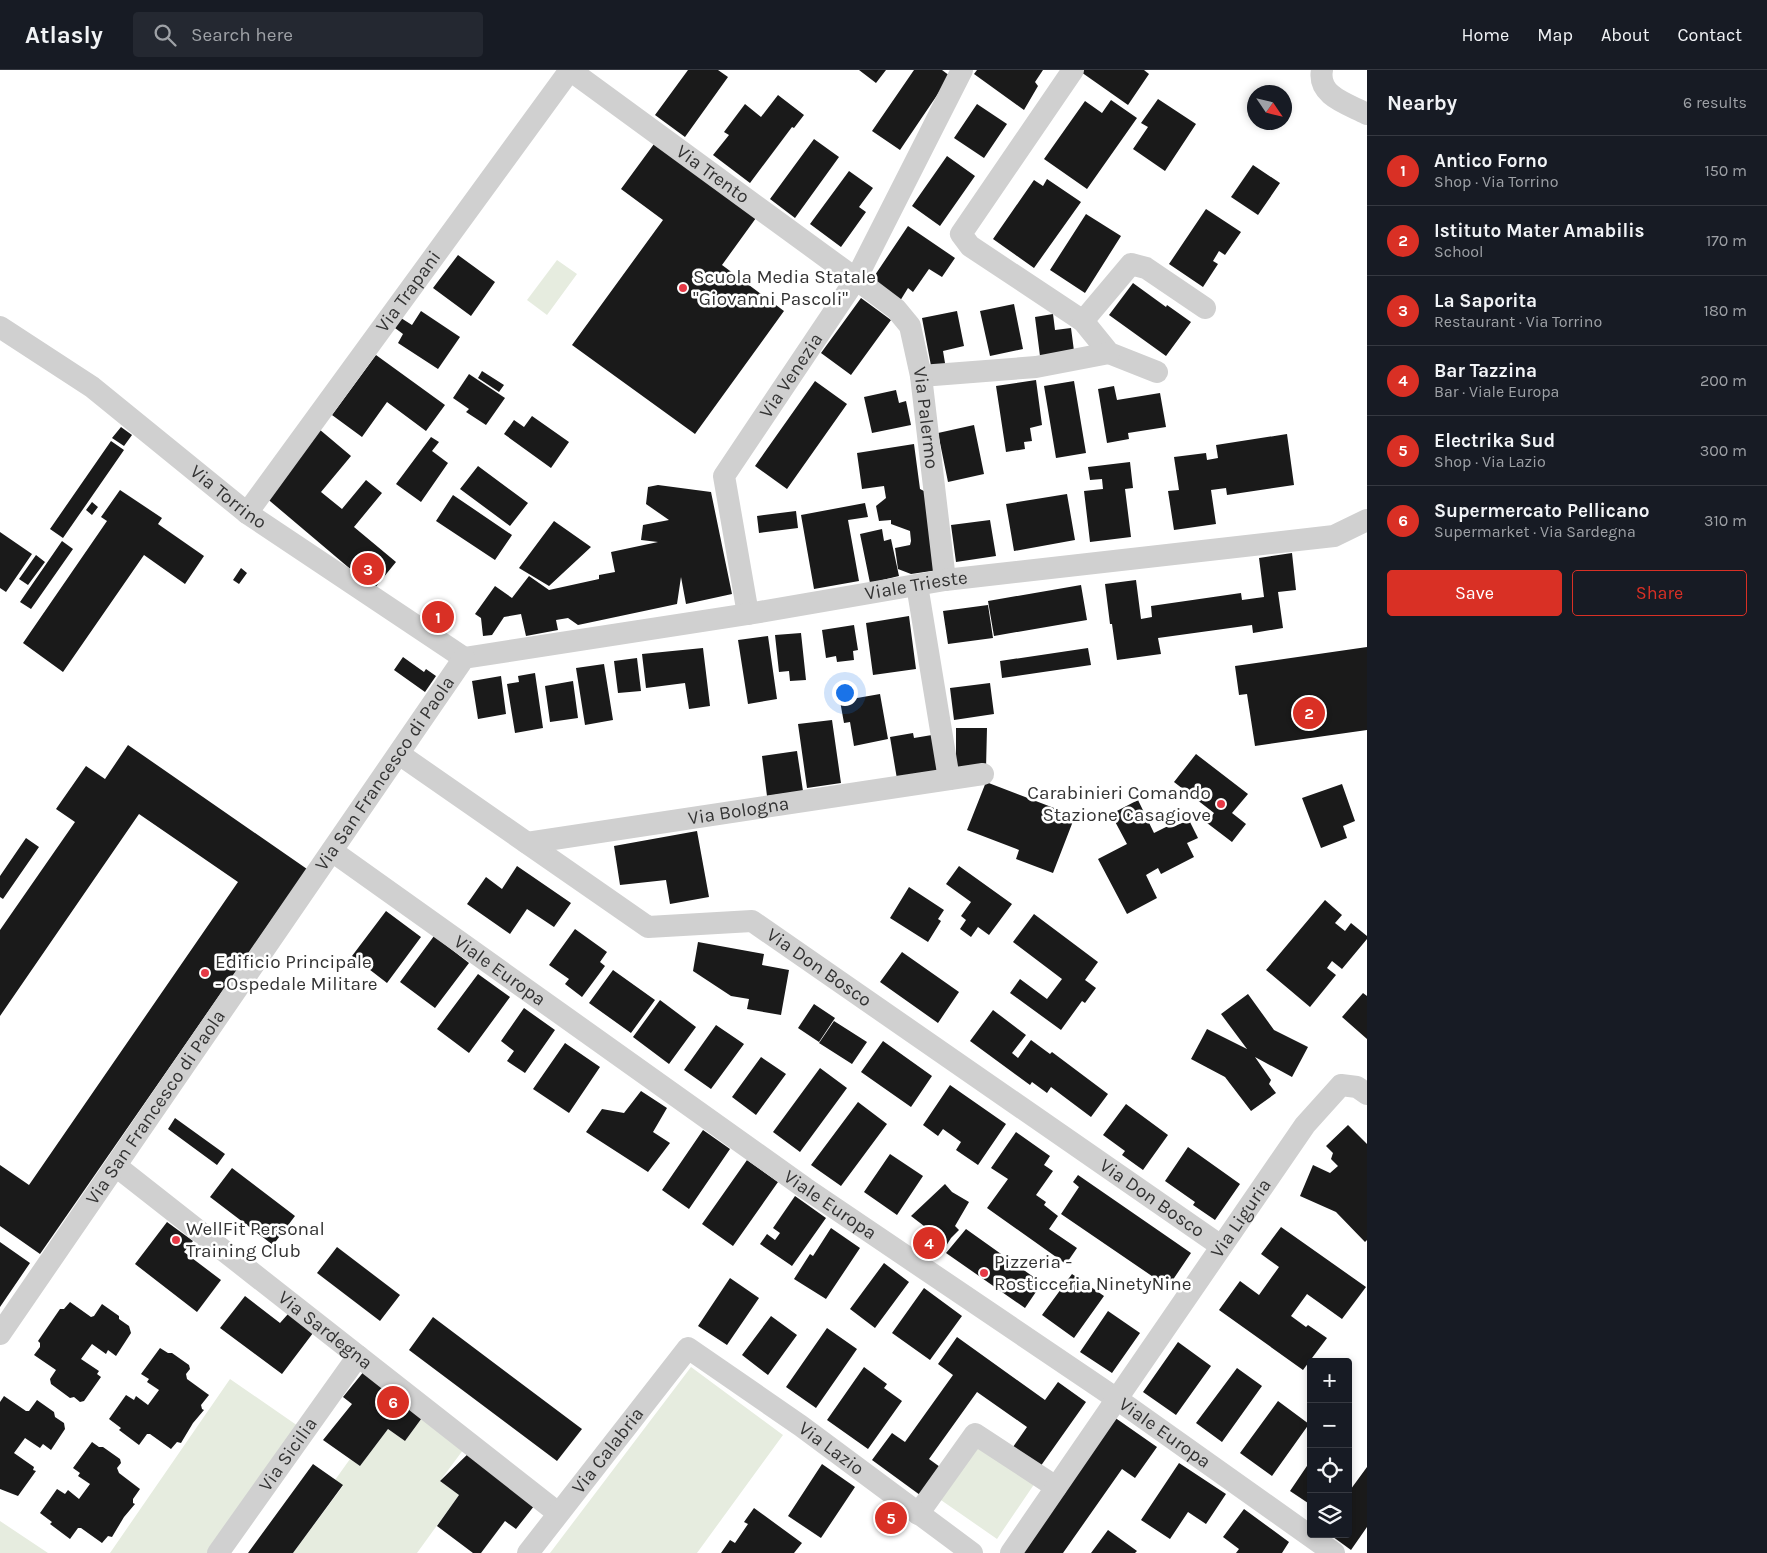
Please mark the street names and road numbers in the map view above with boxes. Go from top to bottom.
street label: Via Trento [672,140,754,208]
street label: Via Trapani [371,247,445,337]
street label: Via Venezia [755,329,828,422]
street label: Via Palermo [908,365,943,470]
street label: Via Torrino [186,460,271,534]
street label: Viale Trieste [863,567,969,605]
street label: Via San Francesco di Paola [310,672,459,875]
street label: Via Bologna [687,792,791,829]
street label: Via Don Bosco [762,924,876,1011]
street label: Viale Europa [450,930,550,1011]
street label: Via San Francesco di Paola [81,1006,230,1209]
street label: Via Don Bosco [1095,1154,1209,1242]
street label: Viale Europa [779,1165,881,1244]
street label: Via Liguria [1206,1175,1276,1262]
street label: Via Sardegna [274,1286,377,1374]
street label: Viale Europa [1115,1393,1215,1473]
street label: Via Calabria [567,1403,649,1498]
street label: Via Sicilia [254,1413,322,1496]
street label: Via Lazio [794,1417,868,1480]

